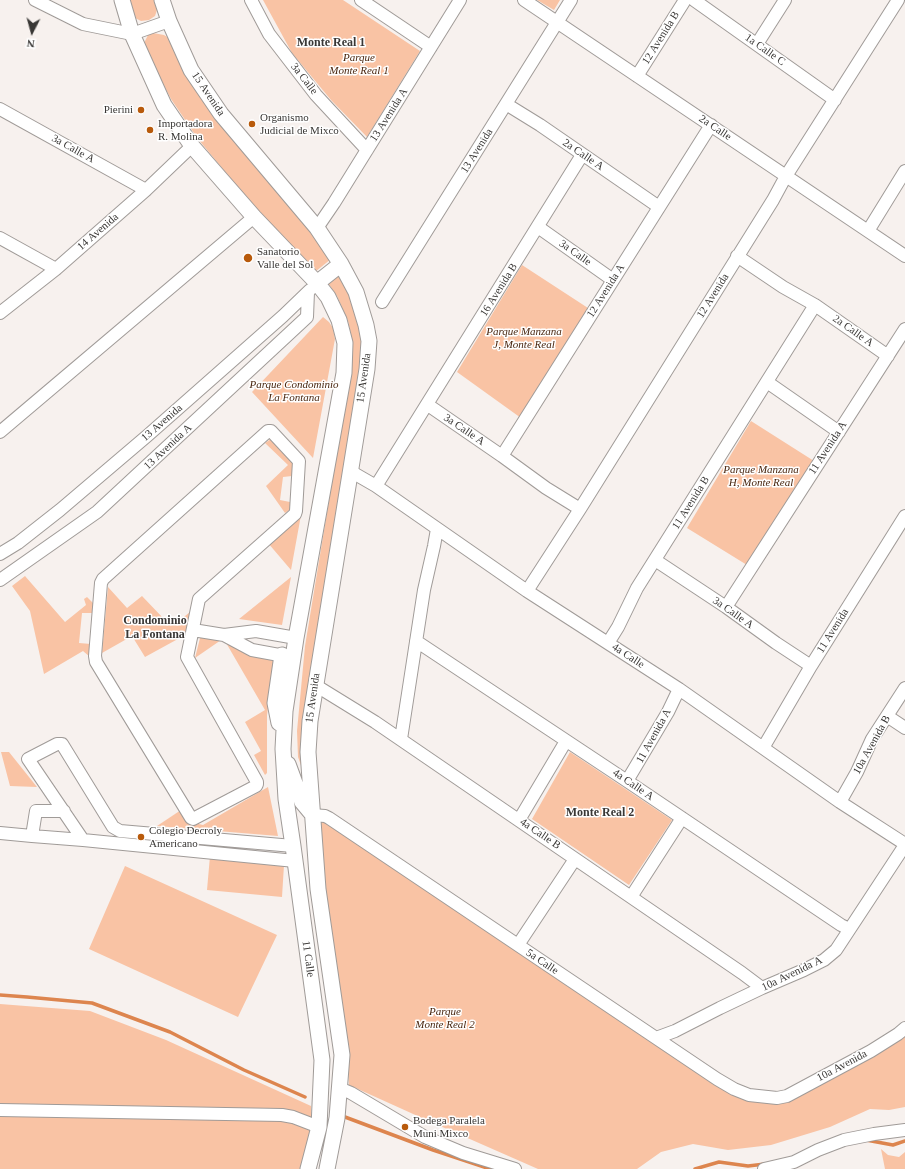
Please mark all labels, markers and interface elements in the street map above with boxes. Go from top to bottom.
street label: 12 Avenida B [639,9,683,67]
north arrow [12,12,52,52]
street label: 1a Calle C [742,31,788,69]
district label: Monte Real 1 [297,36,365,50]
text: N [26,38,35,50]
park label: Parque Monte Real 1 [329,51,389,77]
street label: 3a Calle [288,61,320,97]
street label: 15 Avenida [188,70,228,118]
street label: 13 Avenida A [367,86,411,144]
place label: Pierini [104,103,133,117]
marker: Pierini [136,105,146,115]
place label: Organismo Judicial de Mixco [260,111,339,137]
street label: 2a Calle [696,112,734,144]
place label: Importadora R. Molina [158,117,212,143]
marker: Organismo Judicial de Mixco [247,119,257,129]
marker: Importadora R. Molina [145,125,155,135]
street label: 13 Avenida [458,126,496,176]
street label: 3a Calle A [49,132,97,166]
street label: 2a Calle A [560,136,606,174]
street label: 14 Avenida [75,211,121,253]
street label: 3a Calle [556,237,594,269]
place label: Sanatorio Valle del Sol [257,245,313,271]
marker: Sanatorio Valle del Sol [242,252,254,264]
street label: 16 Avenida B [477,261,521,319]
street label: 12 Avenida A [584,262,628,320]
street label: 12 Avenida [694,271,732,321]
street label: 2a Calle A [830,312,876,350]
park label: Parque Manzana J, Monte Real [486,325,562,351]
street label: 15 Avenida [354,352,374,404]
park label: Parque Condominio La Fontana [249,378,339,404]
street label: 13 Avenida [139,402,185,444]
street label: 3a Calle A [441,411,487,449]
street label: 11 Avenida A [806,419,850,477]
street label: 13 Avenida A [141,421,195,473]
park label: Parque Manzana H, Monte Real [723,463,799,489]
street label: 11 Avenida B [670,474,712,532]
street label: 3a Calle A [710,594,756,632]
street label: 11 Avenida [814,606,852,656]
district label: Condominio La Fontana [123,614,187,642]
street label: 4a Calle [609,641,647,671]
street label: 15 Avenida [303,672,323,724]
street label: 11 Avenida A [634,706,674,766]
street label: 10a Avenida B [850,713,894,777]
street label: 4a Calle A [610,766,656,804]
district label: Monte Real 2 [566,806,634,820]
street label: 4a Calle B [517,816,563,852]
place label: Colegio Decroly Americano [149,824,222,850]
marker: Colegio Decroly Americano [136,832,146,842]
street label: 11 Calle [299,940,317,978]
street label: 5a Calle [523,946,561,978]
street label: 10a Avenida A [760,954,824,994]
park label: Parque Monte Real 2 [415,1005,475,1031]
street label: 10a Avenida [815,1047,869,1085]
place label: Bodega Paralela Muni Mixco [413,1114,485,1140]
marker: Bodega Paralela Muni Mixco [400,1122,410,1132]

